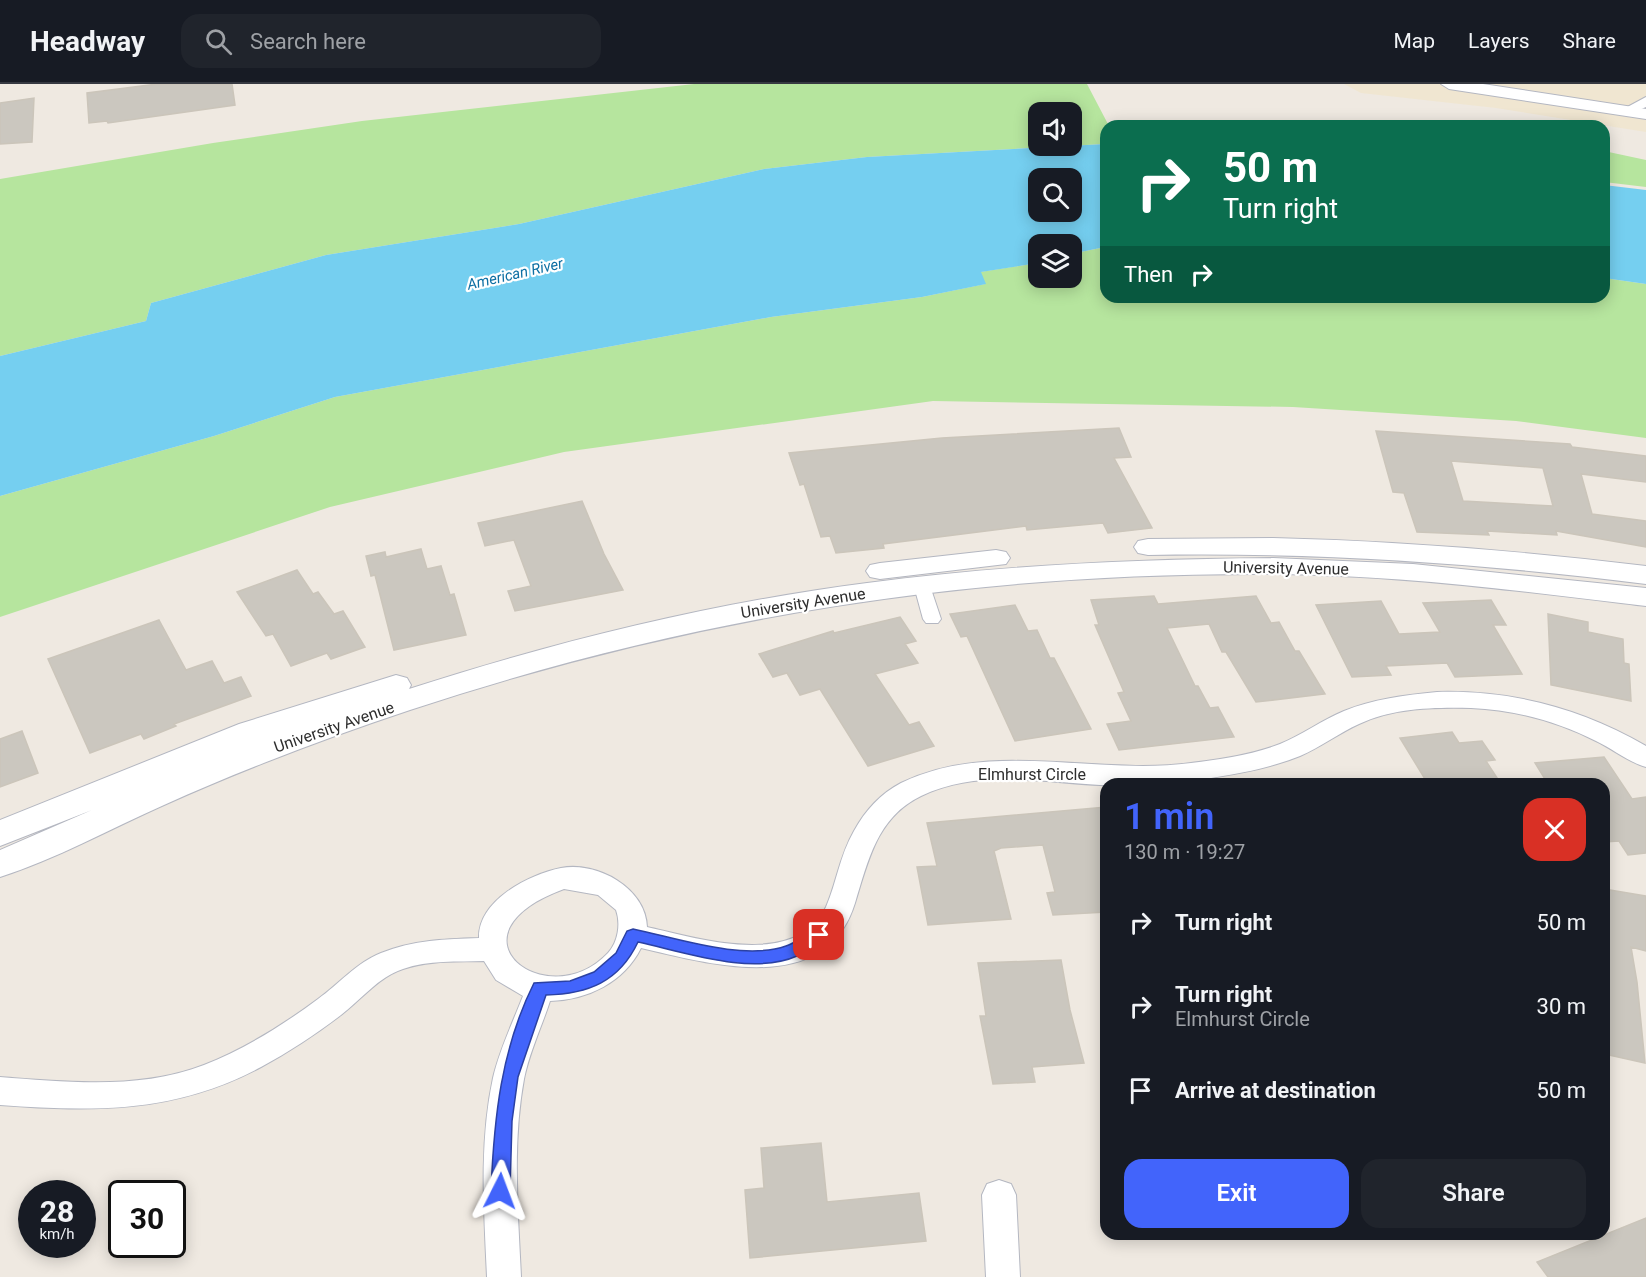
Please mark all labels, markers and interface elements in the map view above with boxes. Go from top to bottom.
search box [181,14,601,68]
text: Headway [30,25,145,58]
icon: search [202,25,235,58]
text: Search here [250,29,366,54]
text: Map [1393,29,1435,53]
text: Layers [1468,29,1529,53]
text: Share [1562,29,1616,53]
map controls [1028,102,1082,288]
button: sound [1028,102,1082,156]
text: 50 m [1223,143,1318,192]
icon: right [1124,144,1202,222]
button: search [1028,168,1082,222]
text: Turn right [1223,193,1338,225]
button: layers [1028,234,1082,288]
water label: American River [464,254,566,294]
icon: right [1185,258,1218,291]
text: Then [1124,262,1173,287]
street label: University Avenue [1223,557,1349,579]
street label: University Avenue [739,584,867,622]
street label: University Avenue [271,698,397,756]
street label: Elmhurst Circle [978,765,1086,784]
text: 1 min [1124,796,1214,838]
button: close [1523,798,1586,861]
text: 130 m · 19:27 [1124,840,1245,864]
icon: right [1124,906,1157,939]
pin [793,909,844,960]
text: Turn right [1175,910,1272,935]
text: 50 m [1537,910,1586,935]
icon: arrive [802,918,835,951]
text: Turn right [1175,982,1272,1007]
icon: right [1124,990,1157,1023]
text: 30 m [1537,994,1586,1019]
text: Elmhurst Circle [1175,1007,1310,1031]
icon: arrive [1124,1074,1157,1107]
text: Arrive at destination [1175,1078,1376,1103]
text: 50 m [1537,1078,1586,1103]
position arrow [468,1159,532,1223]
button: Exit [1124,1159,1349,1228]
button: Share [1361,1159,1586,1228]
speed limit sign: 30 [108,1180,186,1258]
text: 28 [40,1194,74,1229]
text: km/h [39,1225,75,1243]

